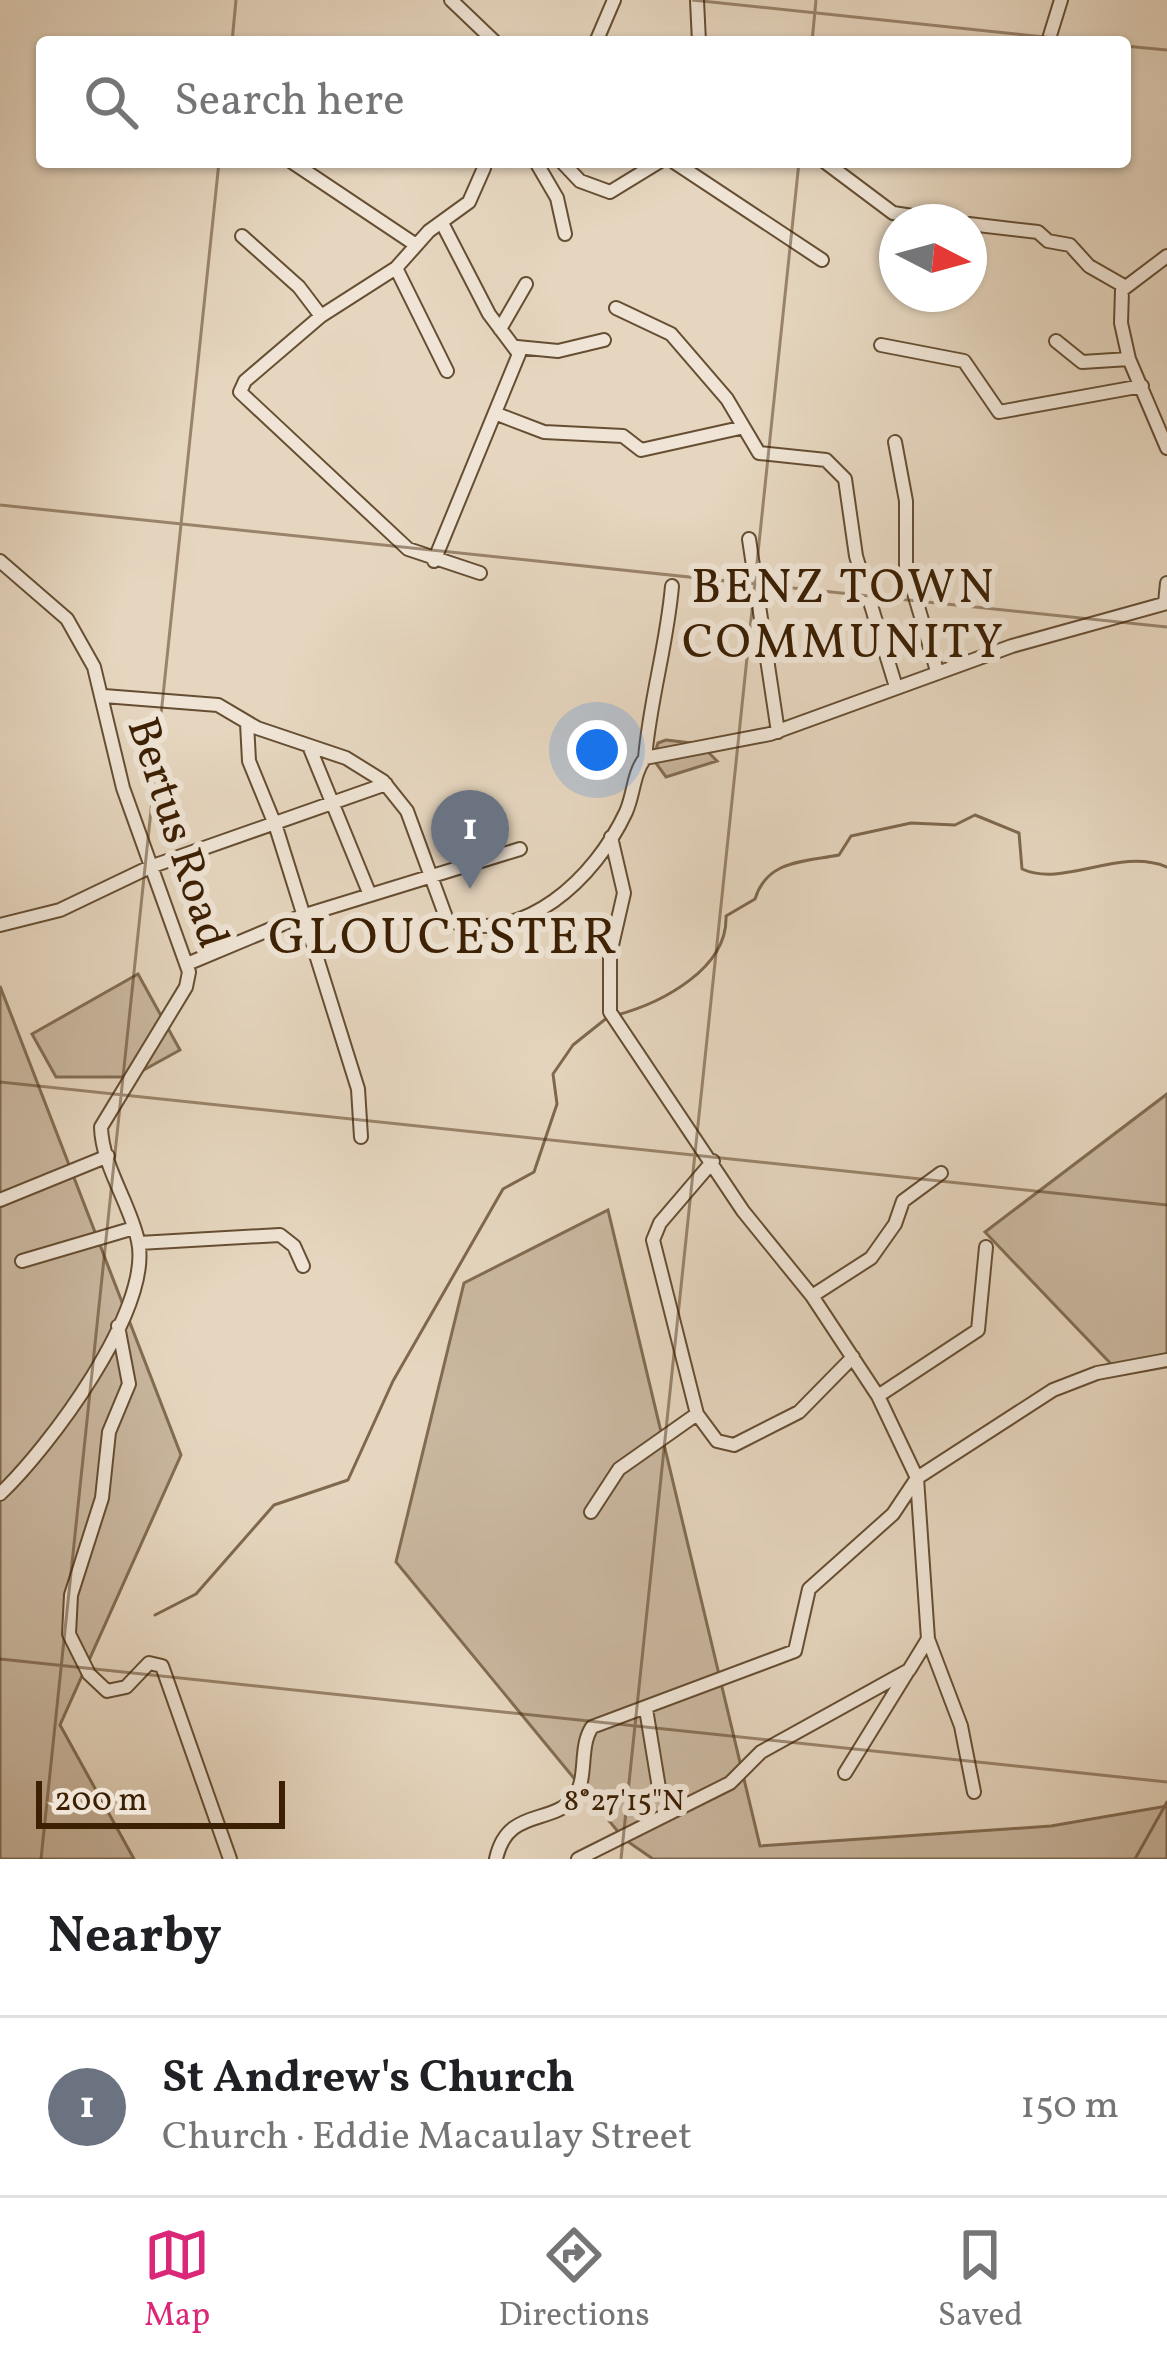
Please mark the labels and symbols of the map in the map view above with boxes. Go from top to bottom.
north arrow [879,204,987,312]
district label: BENZ TOWN COMMUNITY [682,556,1006,678]
street label: Bertus Road [109,710,243,957]
your location [567,720,627,780]
pin: 1 [431,790,509,889]
district label: GLOUCESTER [268,904,620,975]
scale bar [36,1775,285,1828]
text: 8°27'15"N [564,1781,684,1823]

